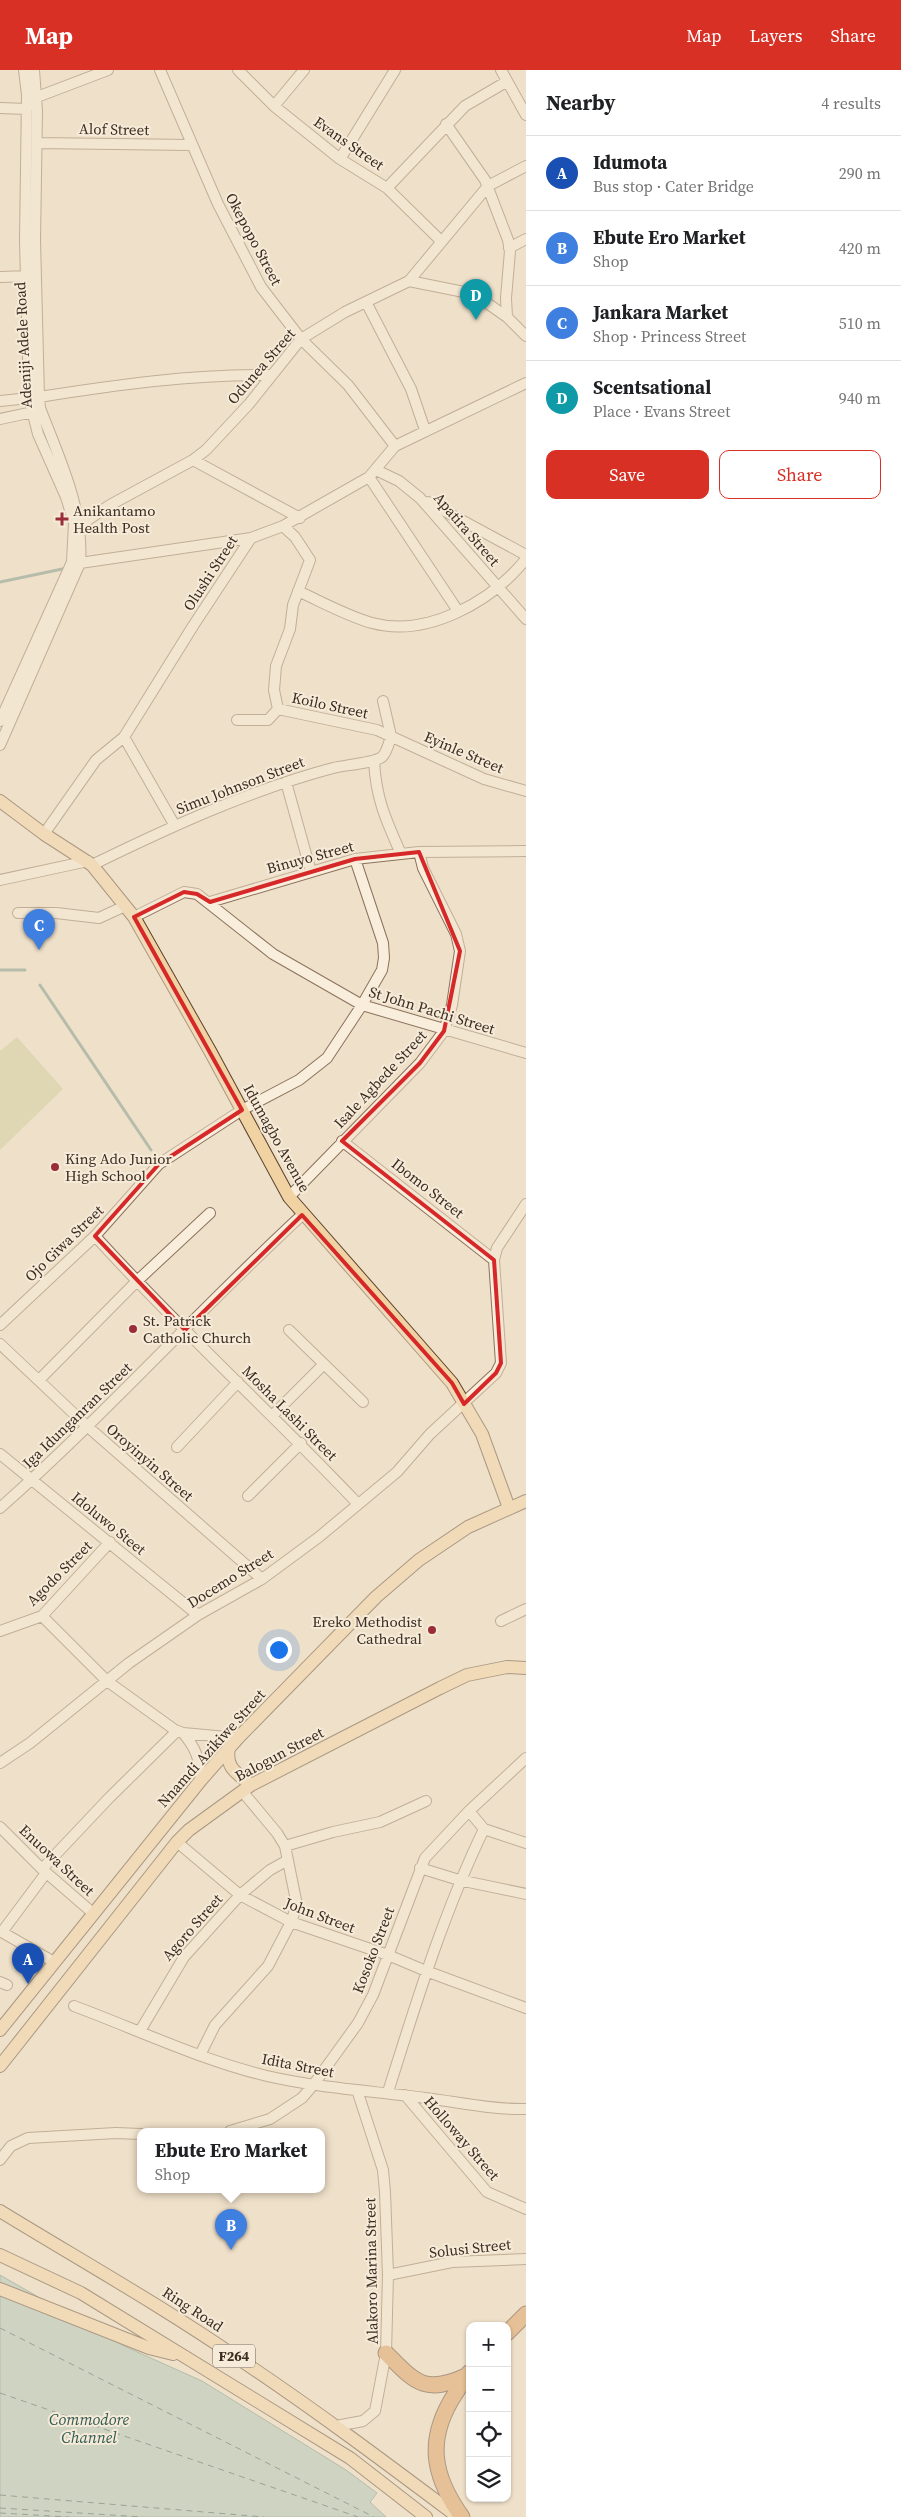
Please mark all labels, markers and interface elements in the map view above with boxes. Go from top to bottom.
text: Map [25,19,73,52]
text: Map [686,23,721,48]
text: Layers [749,23,802,48]
text: Share [830,23,876,48]
text: Nearby [546,88,616,117]
text: 4 results [821,92,881,114]
street label: Evans Street [310,111,389,175]
street label: Alof Street [79,118,149,140]
text: Idumota [593,149,667,175]
text: A [557,162,567,184]
text: 290 m [839,162,881,184]
text: Bus stop · Cater Bridge [593,175,754,197]
street label: Okepopo Street [221,189,287,289]
text: Ebute Ero Market [593,224,745,250]
text: B [557,237,567,259]
text: 420 m [839,237,881,259]
text: Shop [593,250,629,272]
pin: D [460,279,492,320]
street label: Adeniji Adele Road [9,281,37,409]
text: Jankara Market [593,299,728,325]
text: C [557,312,567,334]
text: 510 m [839,312,881,334]
street label: Odunea Street [222,323,300,408]
text: Shop · Princess Street [593,325,746,347]
text: Scentsational [593,374,711,400]
text: D [556,387,568,409]
text: 940 m [839,387,881,409]
text: Place · Evans Street [593,400,730,422]
button: Save [546,450,709,499]
button: Share [719,450,881,499]
street label: Apatira Street [429,488,505,570]
place label: Anikantamo Health Post [73,500,156,538]
marker: Anikantamo Health Post [55,512,69,526]
street label: Olushi Street [178,531,242,615]
street label: Koilo Street [290,687,370,723]
street label: Eyinle Street [421,726,507,778]
street label: Simu Johnson Street [173,751,307,819]
street label: Binuyo Street [264,835,356,879]
pin: C [23,909,55,950]
street label: St John Pachi Street [367,981,497,1039]
street label: Isale Agbede Street [329,1025,431,1133]
street label: Idumagbo Avenue [239,1080,316,1196]
place label: King Ado Junior High School [65,1148,172,1186]
street label: Ibomo Street [387,1153,469,1223]
marker: King Ado Junior High School [49,1161,61,1173]
street label: Ojo Giwa Street [20,1200,108,1286]
place label: St. Patrick Catholic Church [143,1310,251,1348]
marker: St. Patrick Catholic Church [127,1323,139,1335]
street label: Iga Idunganran Street [18,1357,136,1473]
street label: Mosha Lashi Street [238,1361,342,1465]
street label: Oroyinyin Street [102,1418,198,1506]
street label: Idoluwo Steet [67,1486,151,1560]
street label: Agodo Street [22,1535,97,1610]
street label: Docemo Street [183,1543,277,1613]
place label: Ereko Methodist Cathedral [312,1611,423,1649]
marker: Ereko Methodist Cathedral [426,1624,438,1636]
your location [266,1637,292,1663]
street label: Nnamdi Azikiwe Street [152,1684,270,1812]
street label: Balogun Street [231,1722,327,1786]
street label: Enuowa Street [15,1820,99,1901]
street label: Agoro Street [157,1889,227,1965]
street label: John Street [281,1892,358,1938]
street label: Kosoko Street [347,1904,399,1996]
pin: A [12,1943,44,1984]
street label: Idita Street [260,2048,336,2082]
street label: Holloway Street [419,2091,505,2185]
popup [137,2128,325,2193]
text: Ebute Ero Market [155,2137,307,2163]
text: Shop [155,2163,190,2185]
street label: Alakoro Marina Street [359,2197,383,2344]
pin: B [215,2209,247,2250]
street label: Solusi Street [428,2233,512,2263]
street label: Ring Road [159,2282,228,2337]
map controls [466,2322,511,2502]
button: + [466,2322,511,2367]
road number: F264 [213,2344,255,2368]
button: − [466,2367,511,2412]
water label: Commodore Channel [49,2408,129,2448]
button: locate [466,2412,511,2457]
button: layers [466,2457,511,2502]

